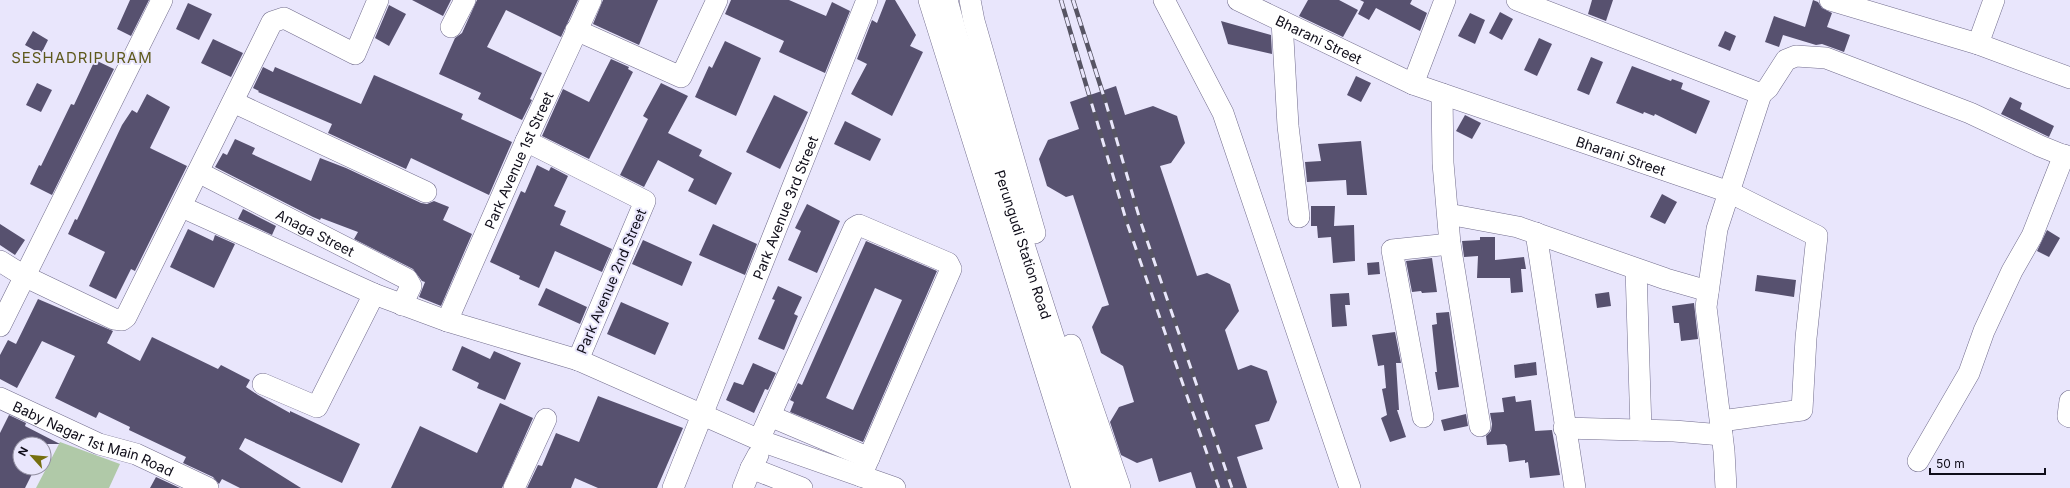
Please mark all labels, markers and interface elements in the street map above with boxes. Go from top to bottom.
street label: Bharani Street [1273,11,1365,67]
district label: SESHADRIPURAM [11,48,153,67]
street label: Park Avenue 1st Street [480,88,556,231]
street label: Bharani Street [1574,132,1669,178]
street label: Park Avenue 3rd Street [748,133,821,282]
street label: Perungudi Station Road [992,168,1056,321]
street label: Anaga Street [273,205,358,259]
street label: Park Avenue 2nd Street [573,206,649,356]
street label: Baby Nagar 1st Main Road [10,397,176,479]
north arrow [12,436,52,476]
scale bar [1930,450,2045,476]
text: 50 m [1936,456,1965,471]

